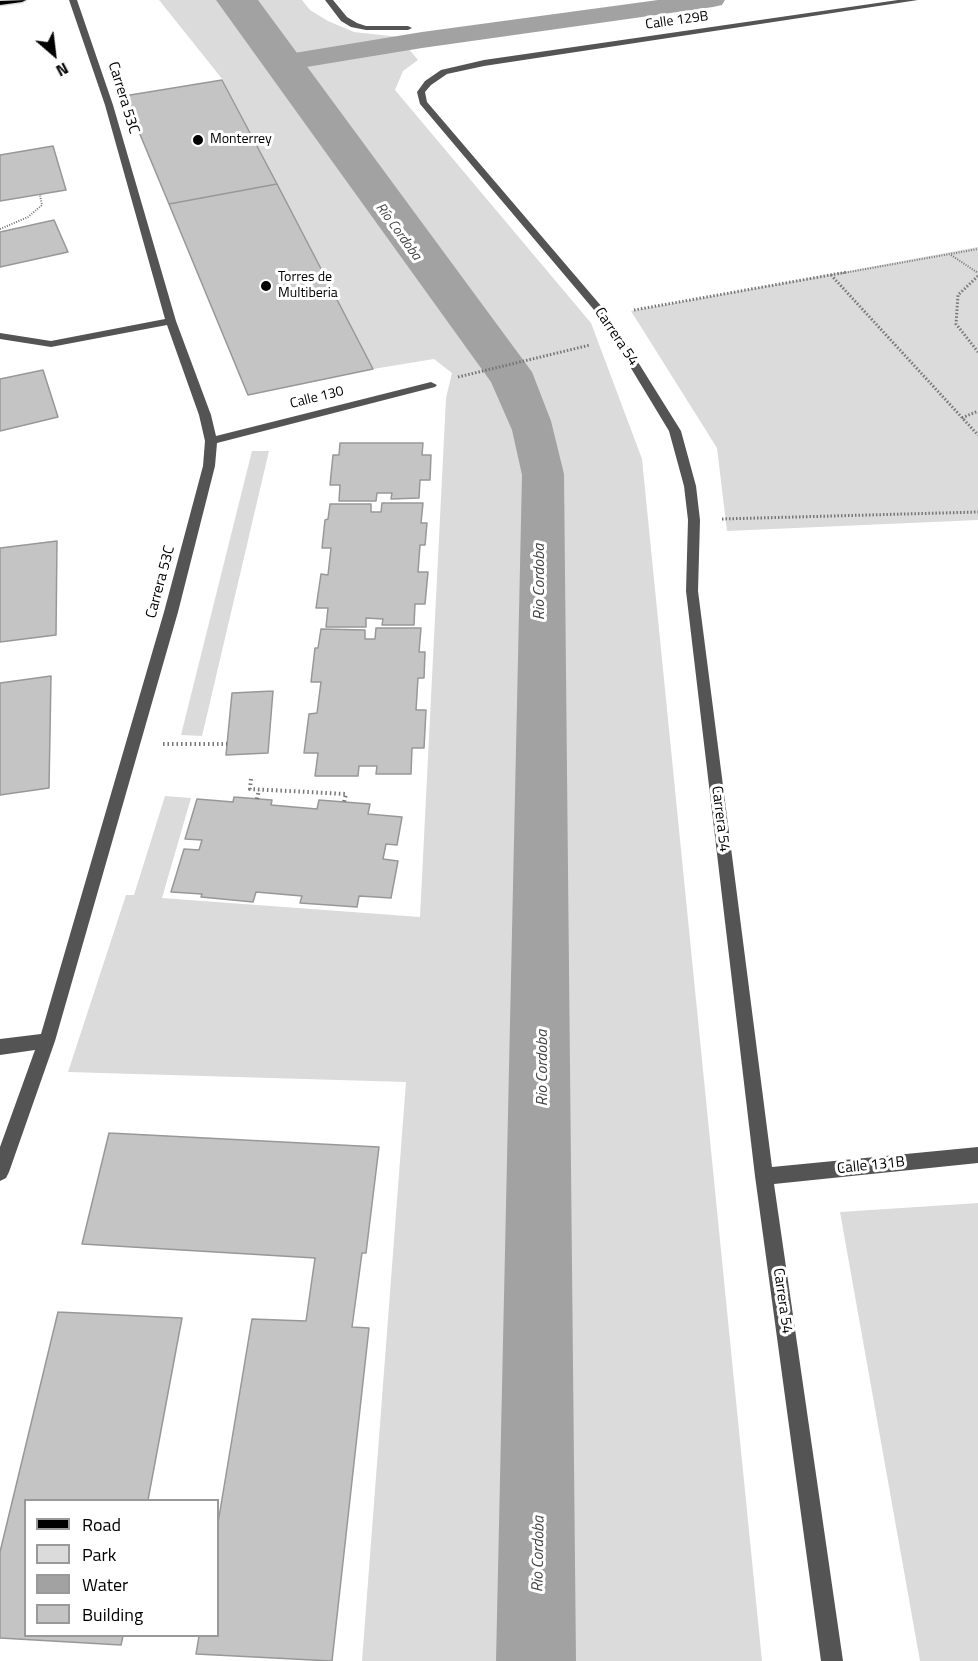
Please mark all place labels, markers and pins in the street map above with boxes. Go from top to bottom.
place label: Monterrey [210,132,272,148]
marker: Monterrey [191,133,205,147]
place label: Torres de Multiberia [278,270,338,302]
marker: Torres de Multiberia [259,279,273,293]

